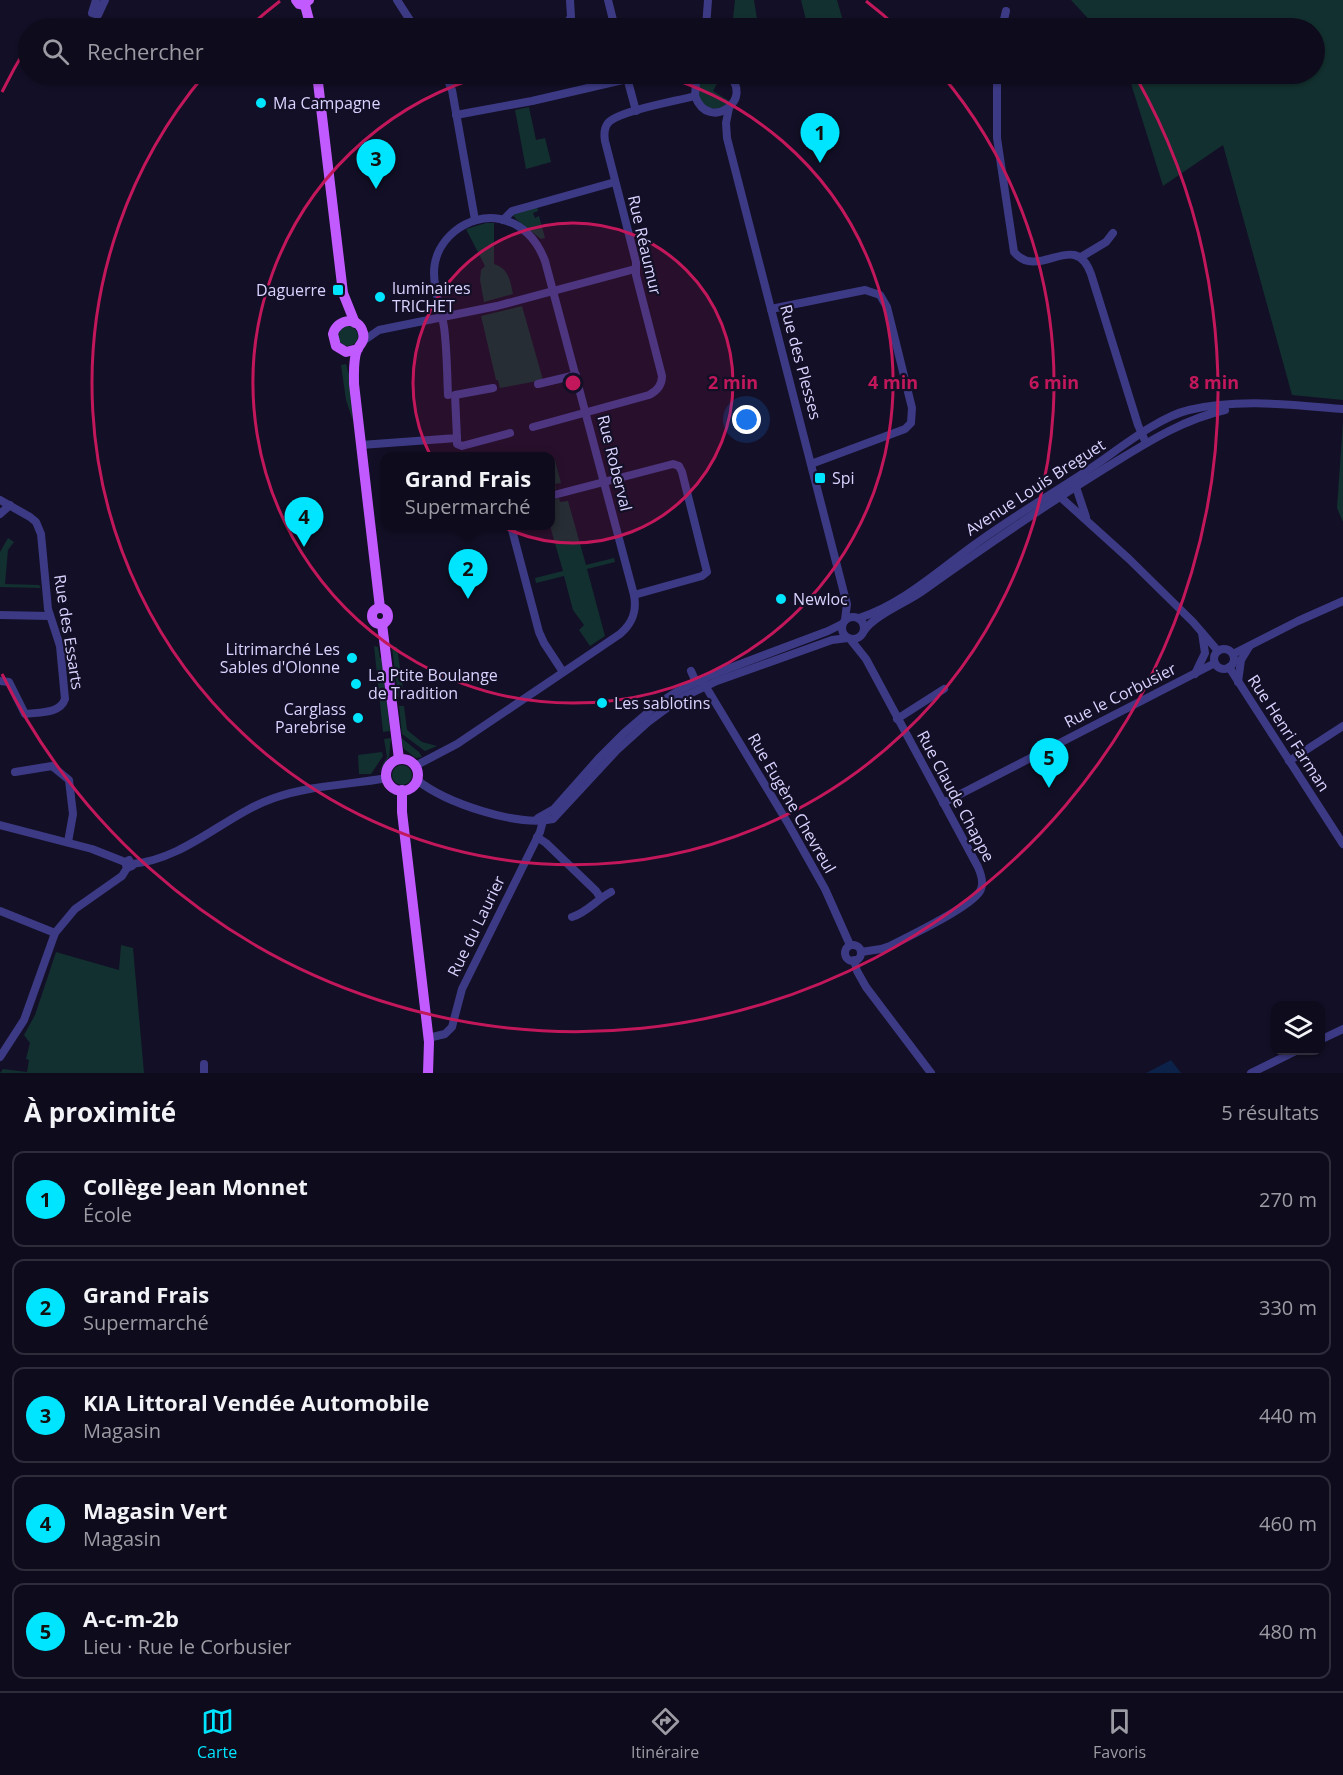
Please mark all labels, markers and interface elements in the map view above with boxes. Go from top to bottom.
search box [18,18,1325,84]
icon: search [39,35,72,68]
text: Rechercher [87,36,204,66]
place label: Ma Campagne [273,92,380,114]
marker: Ma Campagne [254,96,268,110]
pin: 1 [800,114,840,163]
pin: 3 [356,140,395,189]
street label: Rue Réaumur [623,193,667,297]
place label: luminaires TRICHET [392,277,471,317]
place label: Daguerre [256,279,326,301]
marker: Daguerre [331,283,345,297]
marker: luminaires TRICHET [373,290,387,304]
street label: Rue des Plesses [775,302,827,422]
text: 2 min [708,370,758,394]
text: 4 min [868,370,918,394]
text: 6 min [1029,370,1079,394]
text: 8 min [1189,370,1239,394]
centre of rings [563,373,583,393]
your location [732,405,761,434]
street label: Rue Roberval [592,413,638,513]
street label: Avenue Louis Breguet [961,433,1109,540]
popup [381,452,555,530]
text: Grand Frais [405,463,531,493]
place label: Spi [832,467,855,489]
marker: Spi [813,471,827,485]
text: Supermarché [405,493,531,520]
pin: 4 [284,498,324,547]
pin: 2 [448,550,488,599]
street label: Rue des Essarts [49,573,89,691]
place label: Newloc [793,588,848,610]
marker: Newloc [774,592,788,606]
place label: Litrimarché Les Sables d'Olonne [220,638,340,678]
marker: Litrimarché Les Sables d'Olonne [345,651,359,665]
street label: Rue le Corbusier [1060,657,1180,733]
place label: La Ptite Boulange de Tradition [368,664,498,704]
street label: Rue Henri Farman [1243,670,1335,796]
marker: La Ptite Boulange de Tradition [349,677,363,691]
place label: Les sablotins [614,692,710,714]
marker: Les sablotins [595,696,609,710]
place label: Carglass Parebrise [275,698,346,738]
marker: Carglass Parebrise [351,711,365,725]
street label: Rue Claude Chappe [912,726,1000,866]
street label: Rue Eugène Chevreul [743,729,841,877]
pin: 5 [1030,738,1068,788]
street label: Rue du Laurier [442,871,510,980]
map controls [1271,1001,1325,1055]
button: layers [1271,1001,1325,1055]
text: À proximité [24,1094,176,1130]
text: 5 résultats [1221,1099,1319,1126]
text: Collège Jean Monnet [83,1171,308,1201]
text: 1 [40,1186,51,1213]
text: 270 m [1259,1186,1317,1213]
text: École [83,1201,132,1228]
text: Grand Frais [83,1279,209,1309]
text: 2 [40,1294,51,1321]
text: 330 m [1259,1294,1317,1321]
text: Supermarché [83,1309,209,1336]
text: KIA Littoral Vendée Automobile [83,1387,429,1417]
text: 3 [40,1402,51,1429]
text: 440 m [1259,1402,1317,1429]
text: Magasin [83,1417,161,1444]
text: Magasin Vert [83,1495,227,1525]
text: 4 [40,1510,51,1537]
text: 460 m [1259,1510,1317,1537]
text: Magasin [83,1525,161,1552]
text: A-c-m-2b [83,1603,179,1633]
text: 5 [40,1618,51,1645]
text: 480 m [1259,1618,1317,1645]
text: Lieu · Rue le Corbusier [83,1633,291,1660]
tab: Carte [197,1705,237,1763]
tab: Itinéraire [631,1705,699,1763]
tab: Favoris [1093,1705,1146,1763]

